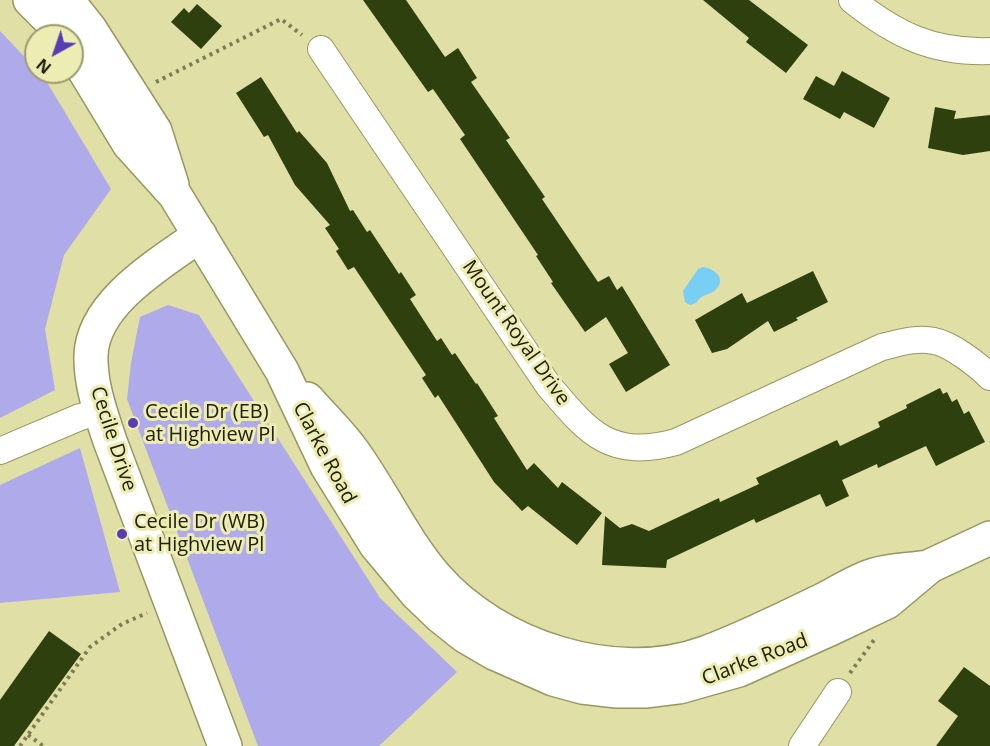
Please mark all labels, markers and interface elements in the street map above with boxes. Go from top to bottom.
north arrow [24,24,84,84]
text: N [32,54,56,79]
street label: Mount Royal Drive [457,256,575,410]
street label: Cecile Drive [85,384,141,494]
street label: Clarke Road [287,398,361,508]
place label: Cecile Dr (EB) at Highview Pl [145,400,275,447]
marker: Cecile Dr (EB) at Highview Pl [126,416,140,430]
place label: Cecile Dr (WB) at Highview Pl [134,510,265,557]
marker: Cecile Dr (WB) at Highview Pl [115,527,129,541]
street label: Clarke Road [699,629,811,691]

